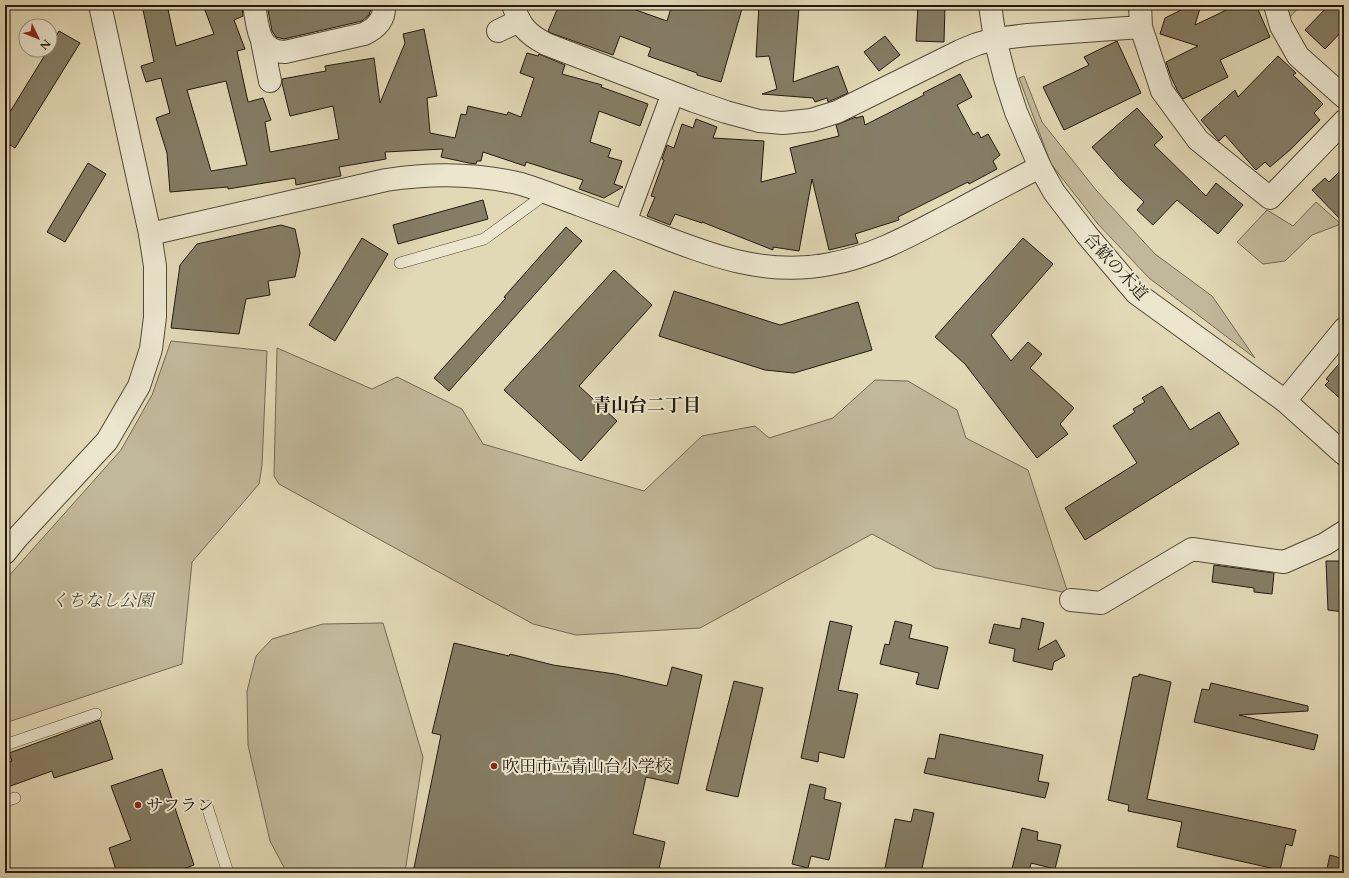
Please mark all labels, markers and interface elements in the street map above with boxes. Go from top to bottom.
north arrow [18,18,58,58]
text: N [36,36,54,53]
street label: 合歓の木道 [1078,227,1153,305]
district label: 青山台二丁目 [593,393,701,418]
park label: くちなし公園 [51,589,156,612]
place label: 吹田市立青山台小学校 [502,755,672,778]
marker: 吹田市立青山台小学校 [489,761,499,771]
place label: サフラン [146,794,214,817]
marker: サフラン [133,800,143,810]

